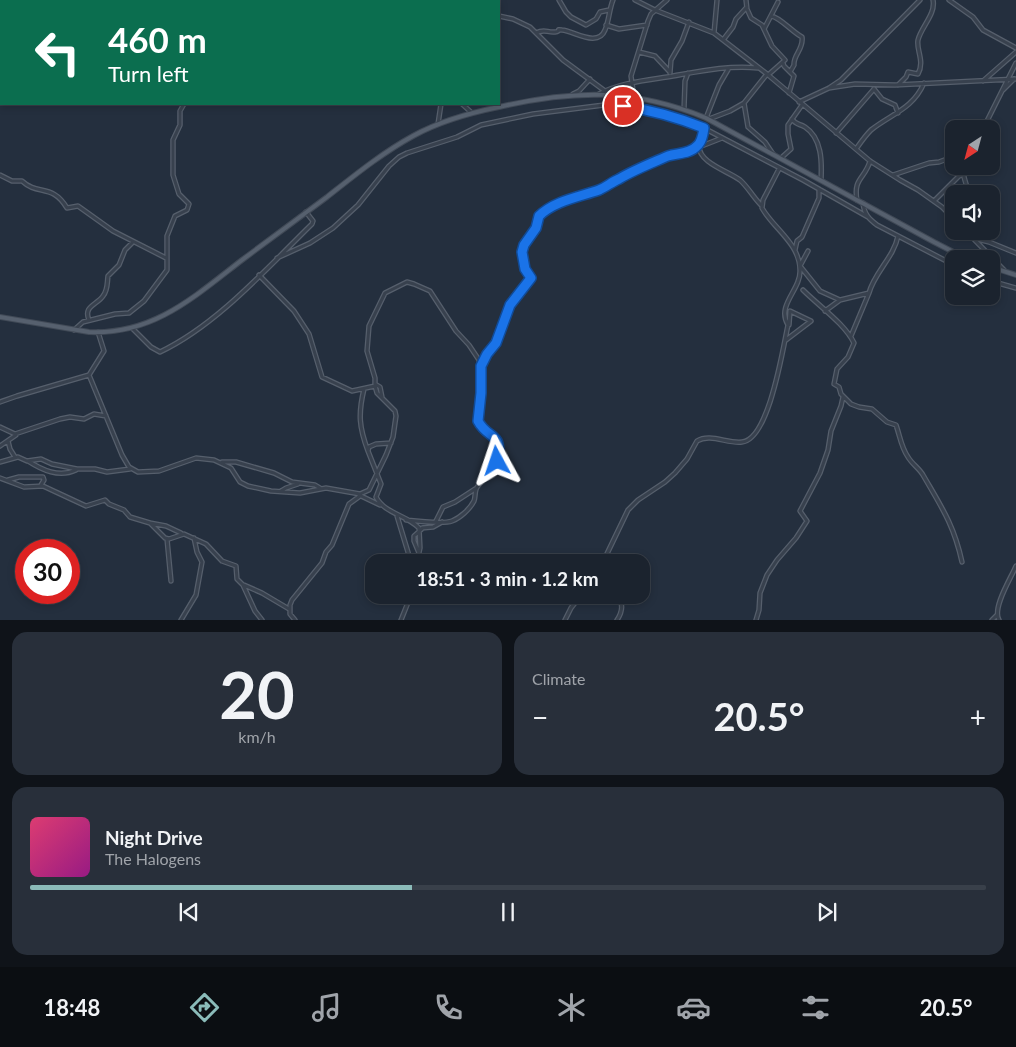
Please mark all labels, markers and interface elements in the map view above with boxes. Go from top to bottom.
text: 460 m [108,18,207,60]
icon: left [25,20,90,85]
text: Turn left [108,60,189,87]
pin [602,85,644,127]
icon: arrive [609,92,637,120]
north arrow [945,120,1000,175]
map controls [945,120,1000,305]
button: sound [945,185,1000,240]
button: layers [945,250,1000,305]
position arrow [470,434,522,486]
speed limit sign: 30 [15,539,80,604]
text: 18:51 · 3 min · 1.2 km [416,567,599,590]
text: 20 [219,655,295,733]
text: Climate [532,669,585,688]
text: 20.5° [714,693,804,739]
text: − [532,700,548,734]
text: + [970,700,986,734]
text: km/h [238,727,276,746]
text: Night Drive [105,826,203,849]
text: The Halogens [105,849,201,868]
icon: previous [175,898,203,926]
icon: pause [494,898,522,926]
icon: next [813,898,841,926]
icon: directions [187,990,222,1025]
icon: music [309,990,344,1025]
icon: phone [431,990,466,1025]
icon: climate [554,990,589,1025]
icon: car [676,990,711,1025]
icon: filters [798,990,833,1025]
text: 18:48 [44,994,100,1021]
text: 20.5° [920,994,972,1021]

